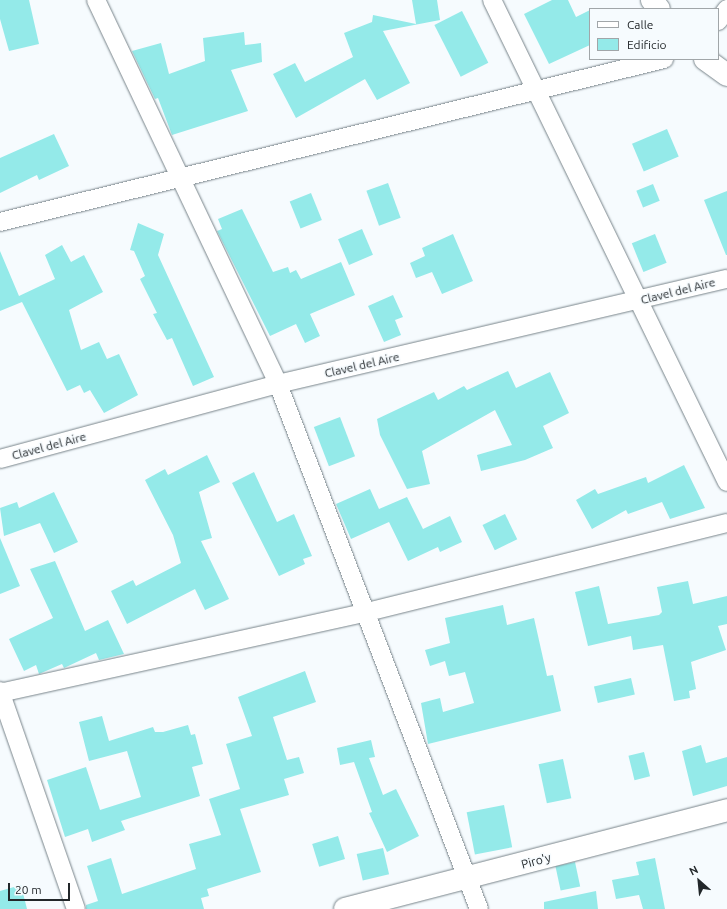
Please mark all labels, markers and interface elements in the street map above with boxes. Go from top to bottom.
legend [589,8,719,60]
text: Calle [627,18,653,31]
text: Edificio [627,38,667,51]
street label: Clavel del Aire [639,275,717,307]
street label: Clavel del Aire [323,349,401,381]
street label: Clavel del Aire [10,429,88,463]
street label: Piro'y [520,850,552,872]
north arrow [679,861,719,901]
text: N [687,863,700,878]
scale bar [10,875,72,901]
text: 20 m [15,883,42,896]

